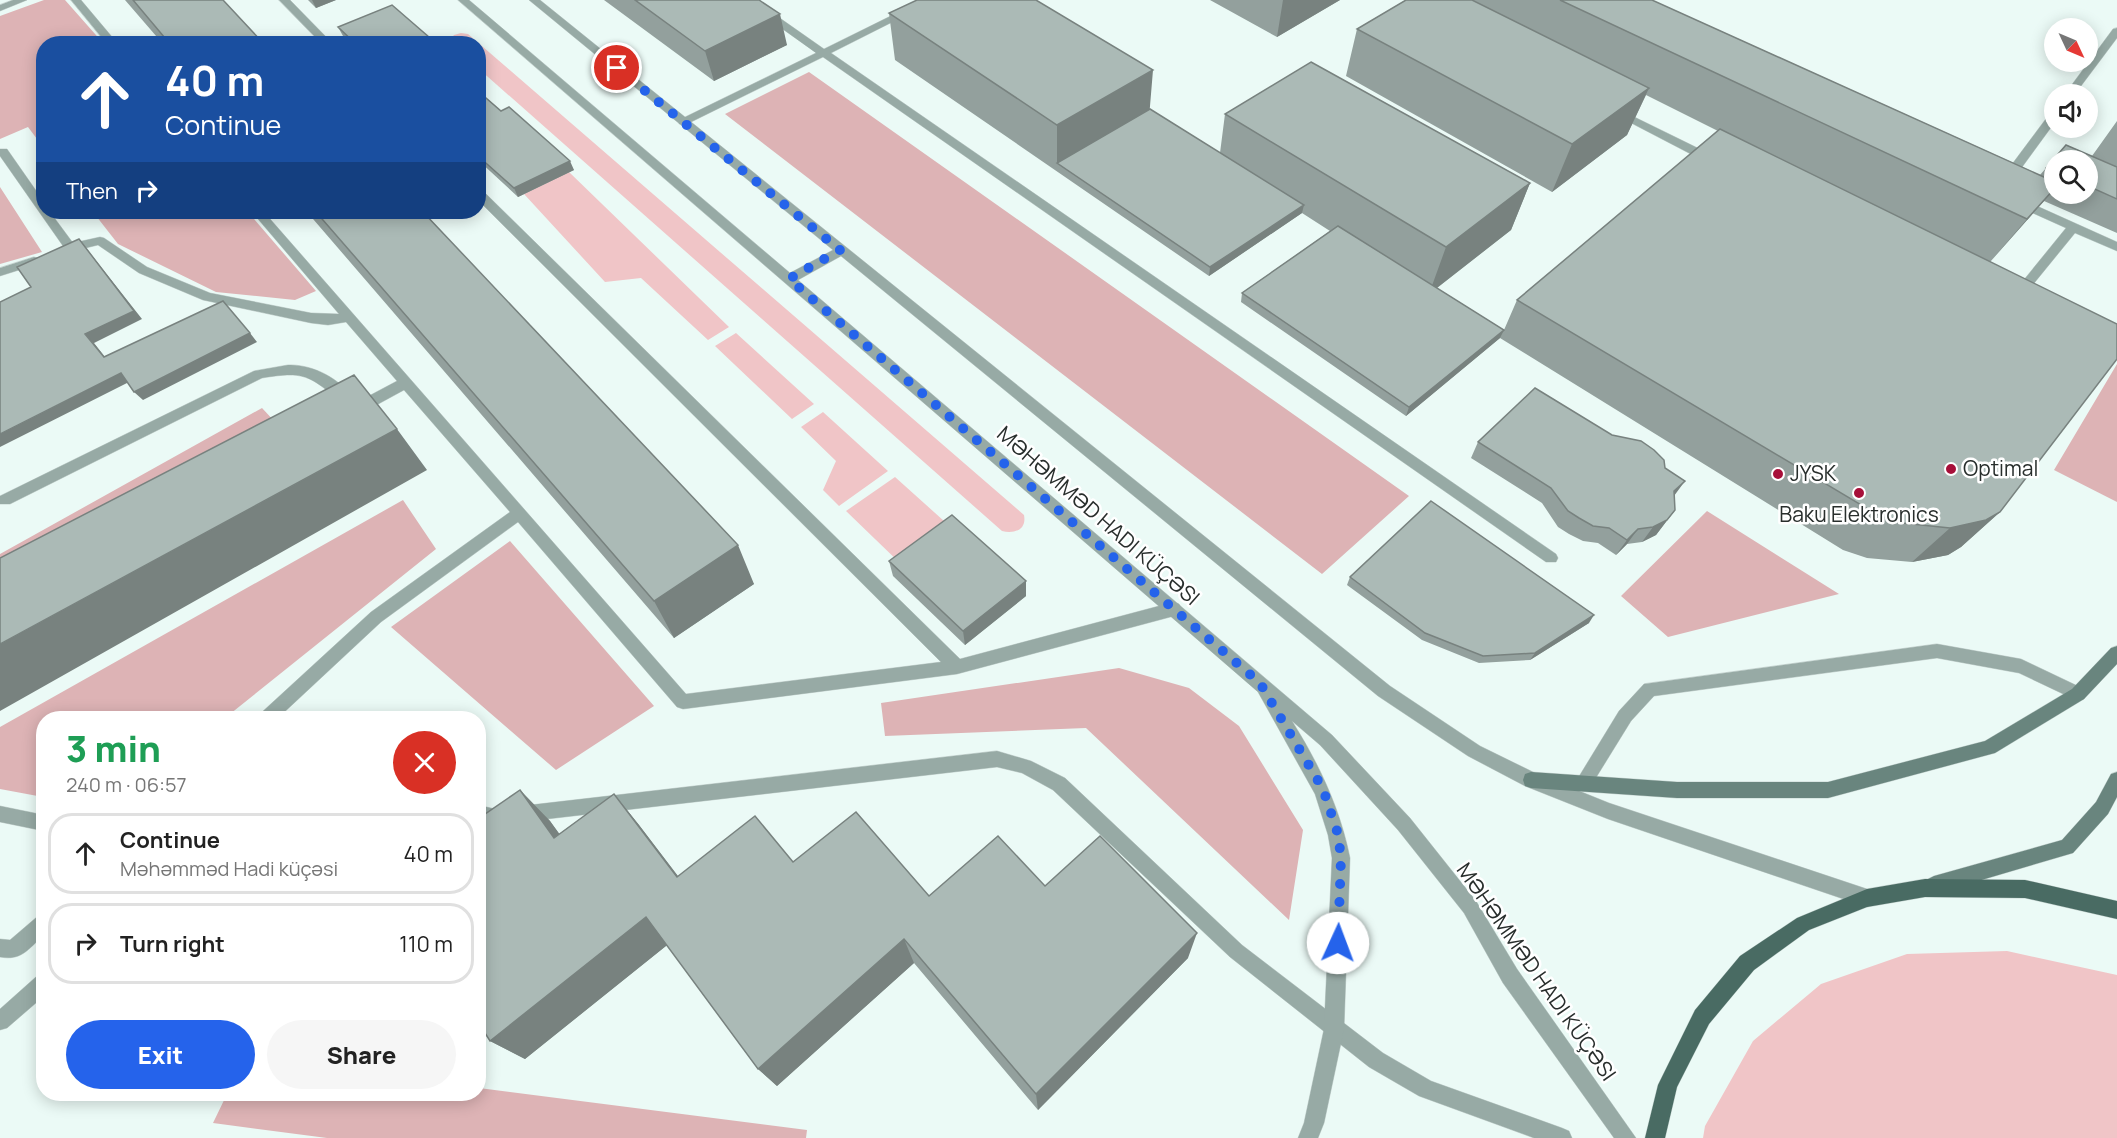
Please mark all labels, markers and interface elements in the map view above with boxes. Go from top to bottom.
north arrow [2044,18,2098,72]
map controls [2044,18,2098,204]
pin [591,42,642,93]
text: 40 m [165,51,264,109]
icon: arrive [600,51,633,84]
icon: ahead [66,60,144,138]
button: sound [2044,84,2098,138]
text: Continue [165,106,281,143]
button: search [2044,150,2098,204]
icon: right [130,174,163,207]
text: Then [66,176,118,206]
street label: MƏHƏMMƏD HADI KÜÇƏSI [991,419,1206,611]
place label: Optimal [1963,454,2038,482]
place label: JYSK [1790,459,1837,487]
marker: Optimal [1944,462,1958,476]
marker: JYSK [1771,467,1785,481]
marker: Baku Elektronics [1852,486,1866,500]
place label: Baku Elektronics [1779,500,1939,528]
text: 3 min [66,724,161,773]
button: close [393,731,456,794]
text: 240 m · 06:57 [66,771,187,798]
text: Continue [120,825,220,855]
icon: ahead [69,837,102,870]
text: 40 m [404,839,453,869]
text: Məhəmməd Hadi küçəsi [120,855,338,882]
street label: MƏHƏMMƏD HADI KÜÇƏSI [1451,857,1623,1086]
position arrow [1306,911,1370,975]
icon: right [69,927,102,960]
text: Turn right [120,929,225,959]
text: 110 m [399,929,453,959]
button: Exit [66,1020,255,1089]
button: Share [267,1020,456,1089]

